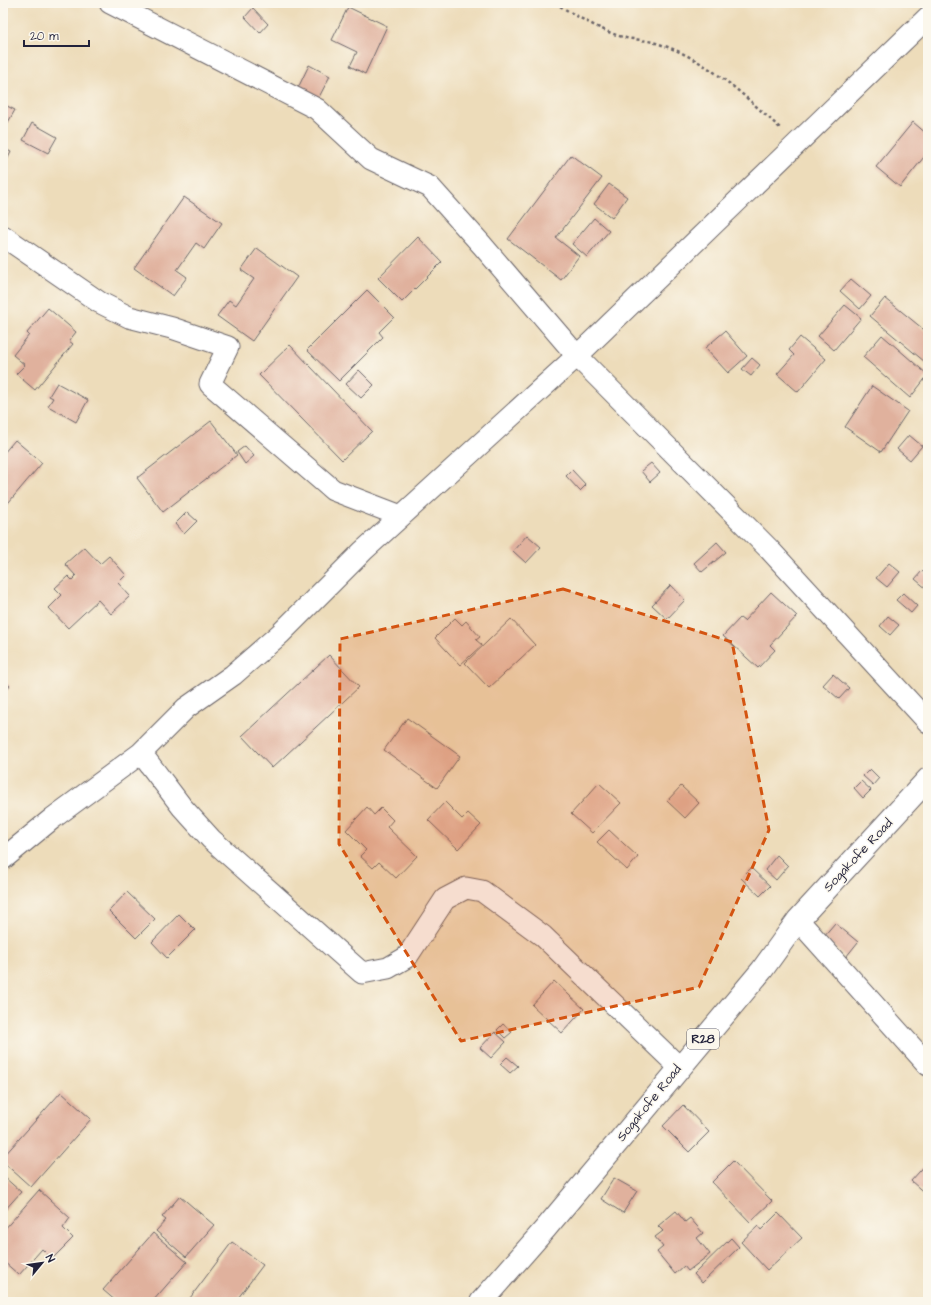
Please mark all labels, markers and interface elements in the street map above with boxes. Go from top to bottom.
scale bar [24,22,89,48]
text: 20 m [30,28,59,45]
street label: Sogakofe Road [819,814,898,896]
road number: R28 [687,1029,719,1049]
street label: Sogakofe Road [612,1061,687,1146]
north arrow [22,1243,62,1283]
text: N [42,1252,59,1265]

